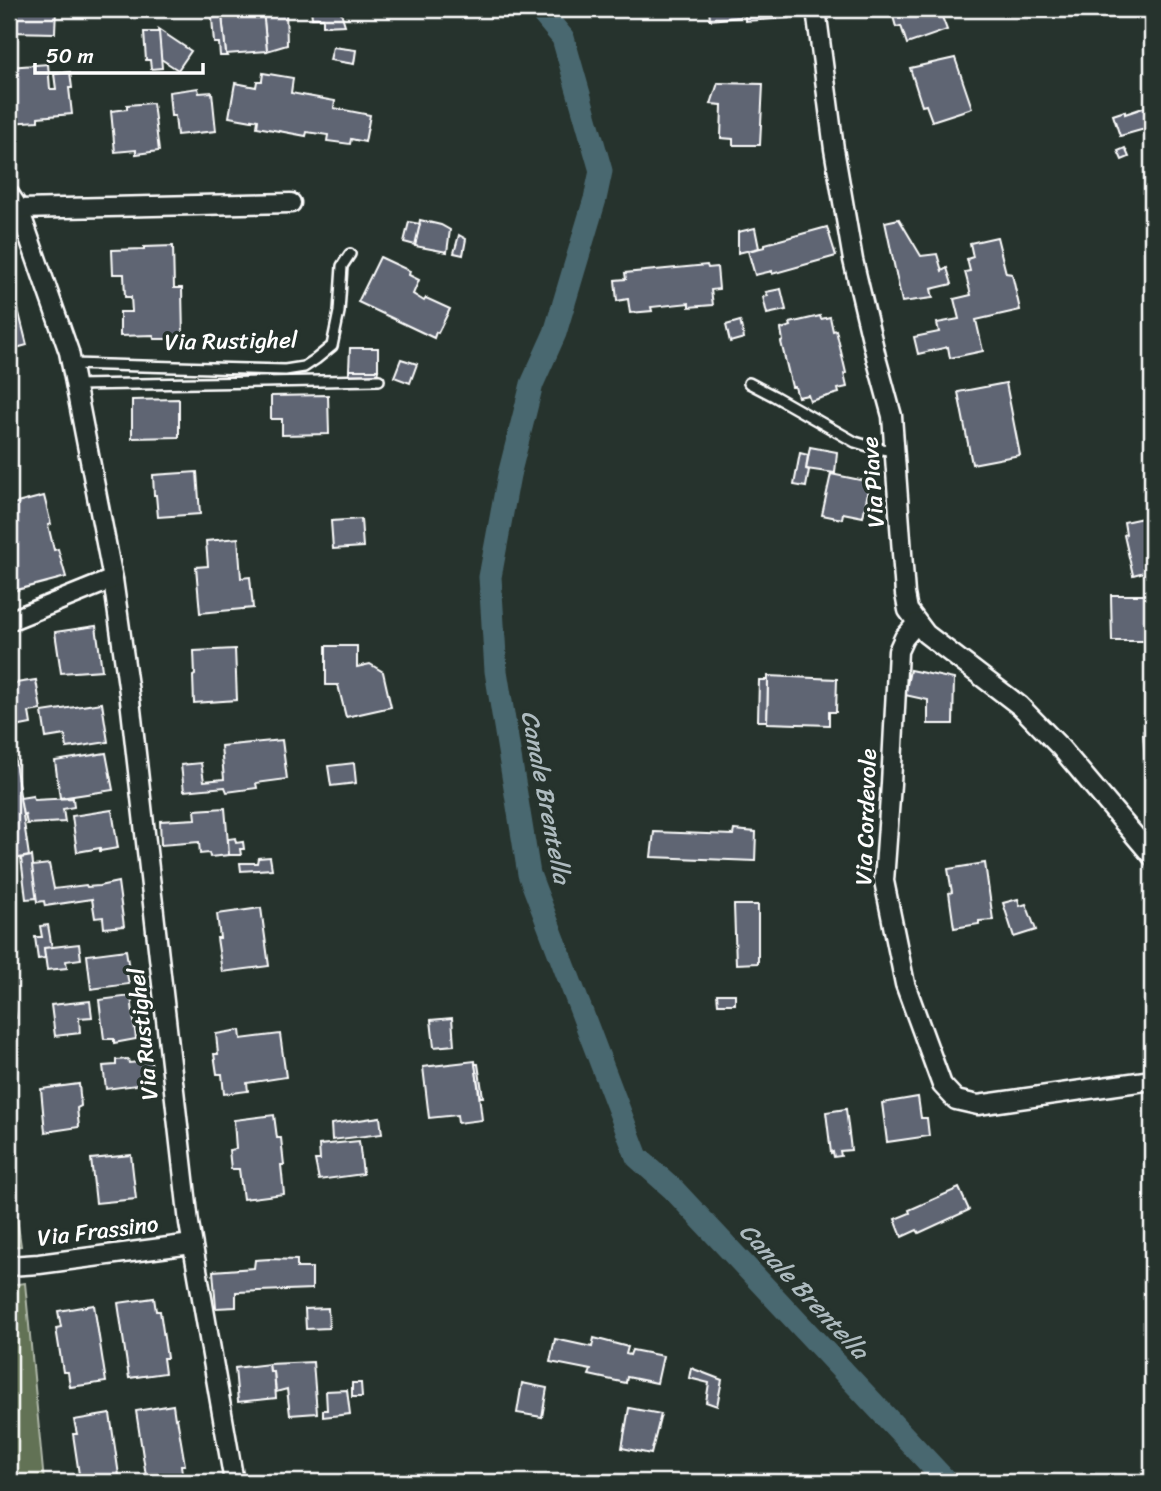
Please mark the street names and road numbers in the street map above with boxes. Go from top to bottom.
street label: Via Rustighel [164,319,298,363]
street label: Via Piave [849,435,897,529]
street label: Via Cordevole [843,748,889,886]
street label: Via Rustighel [116,965,170,1102]
street label: Via Frassino [35,1203,161,1259]

